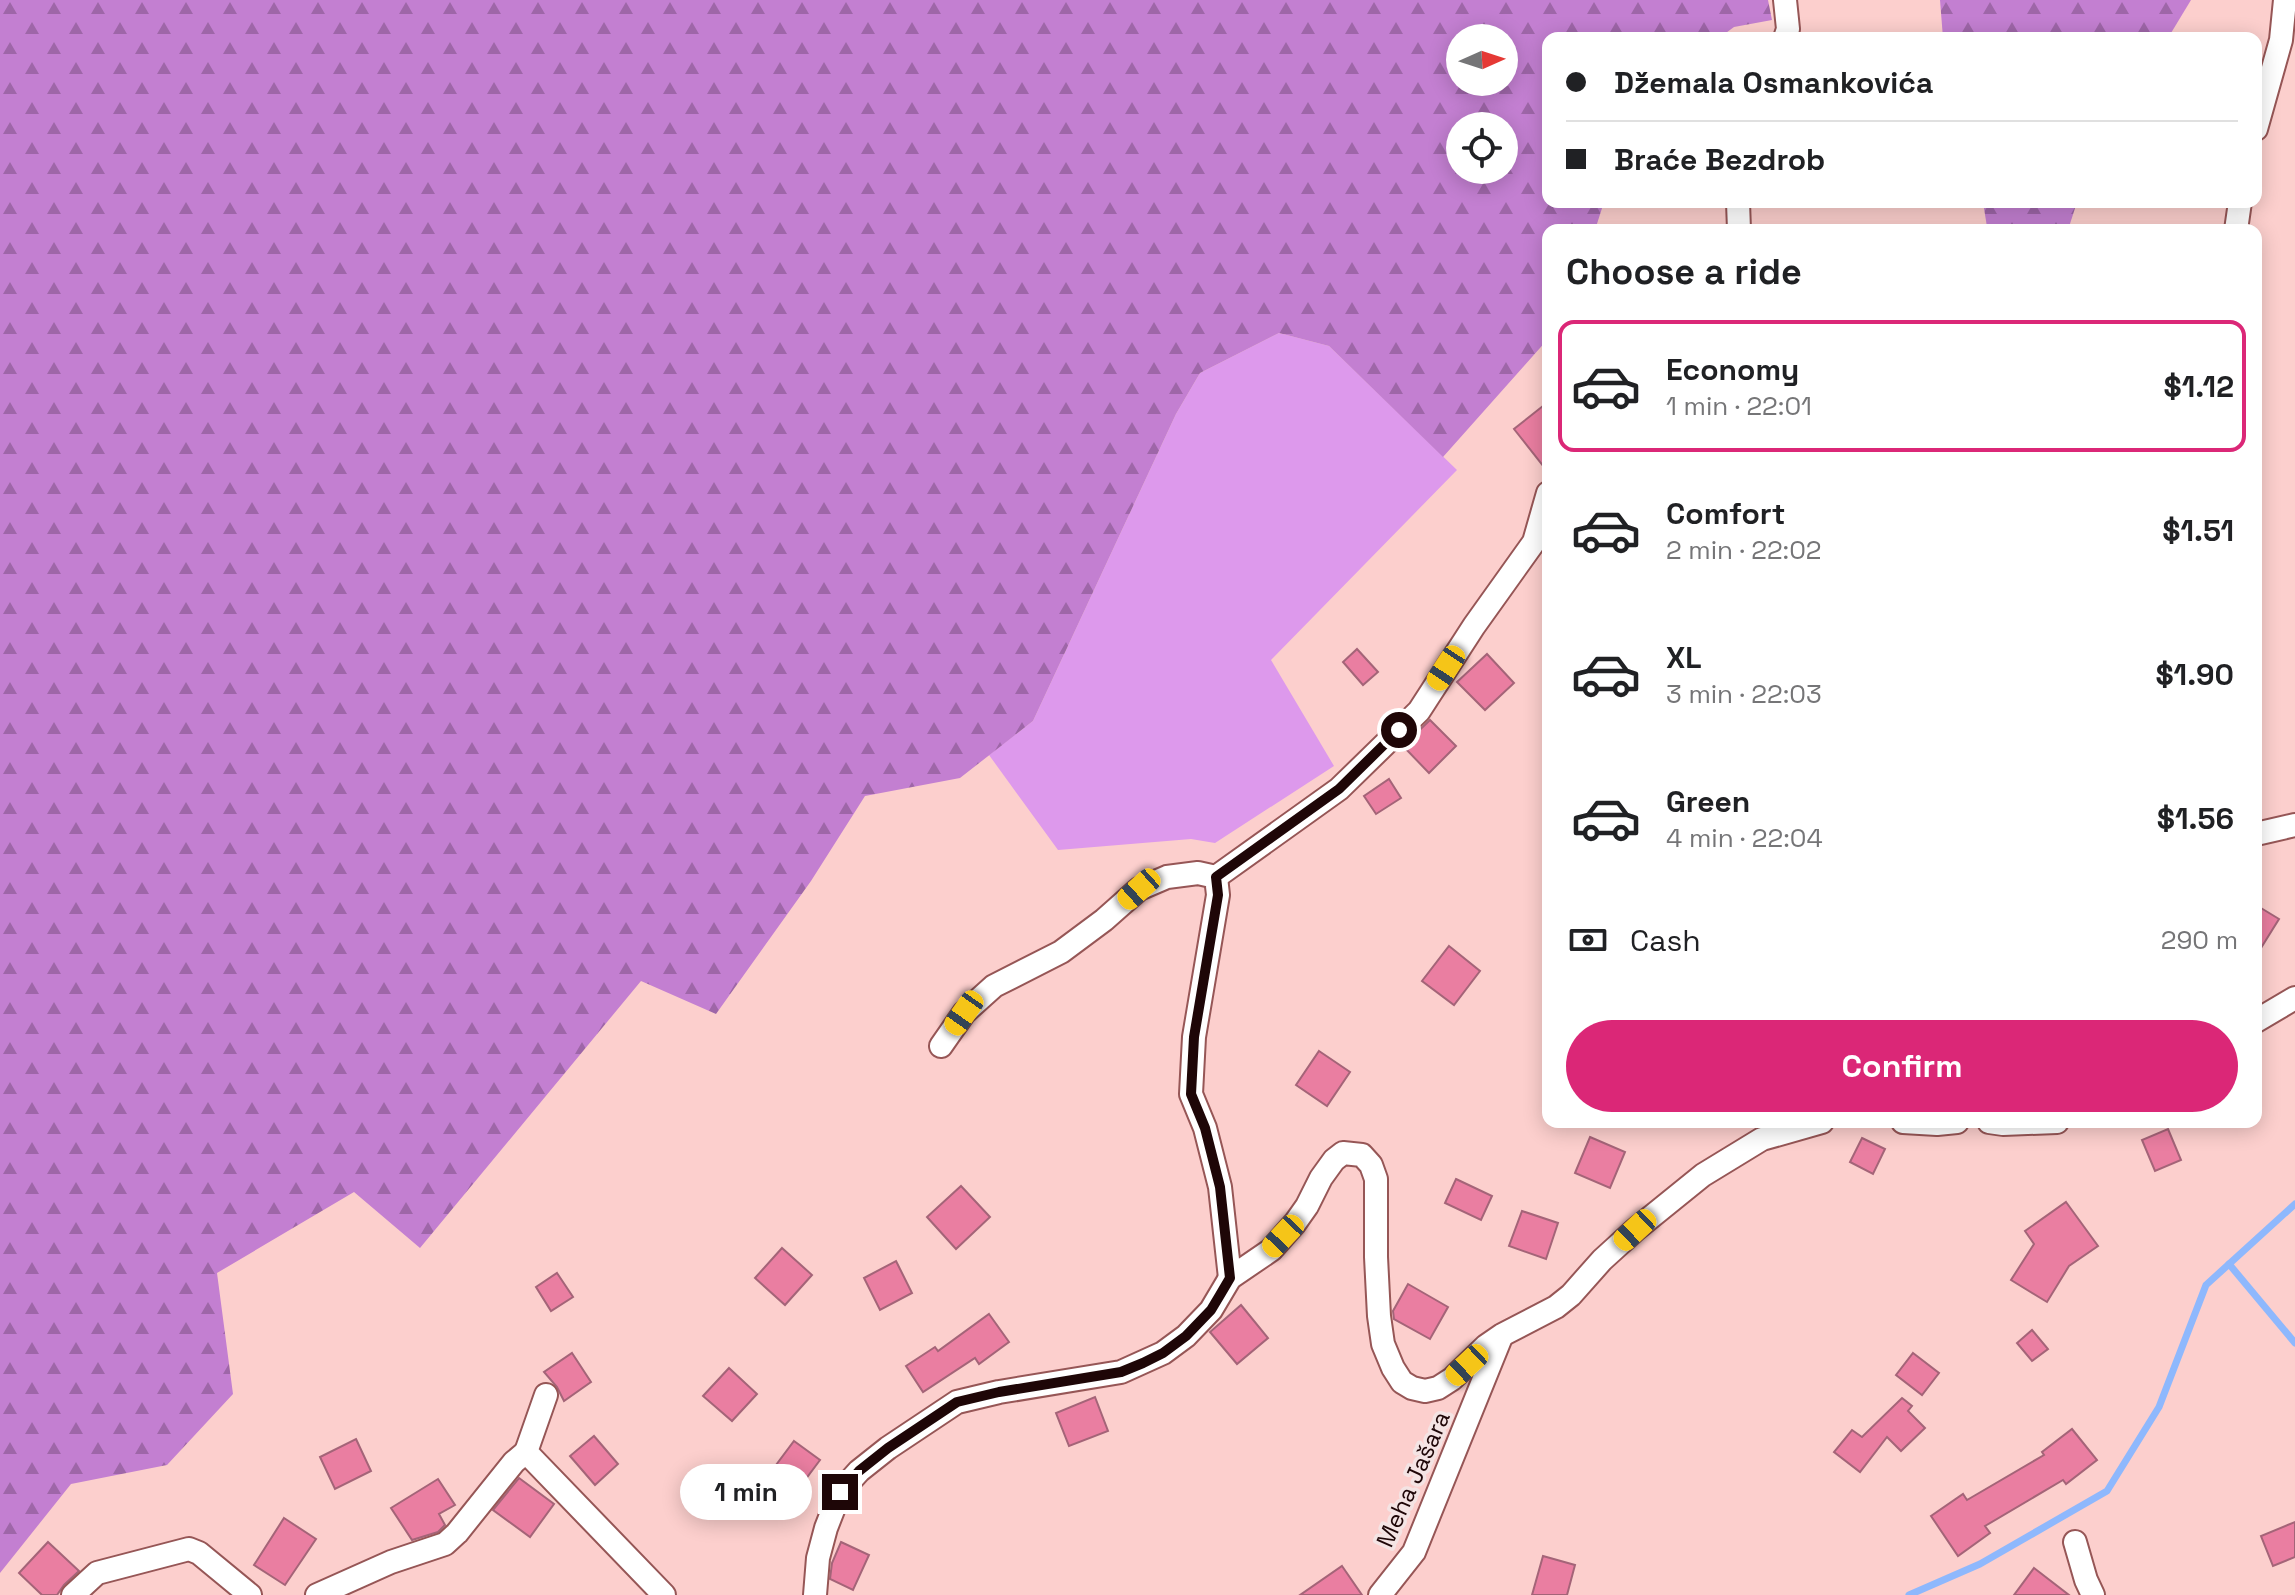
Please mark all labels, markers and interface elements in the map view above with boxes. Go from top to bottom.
north arrow [1446,24,1518,96]
map controls [1446,24,1518,184]
text: Džemala Osmankovića [1614,63,1933,102]
button: locate [1446,112,1518,184]
text: Braće Bezdrob [1614,140,1825,179]
text: Choose a ride [1566,249,1802,295]
icon: car [1570,350,1642,422]
text: Economy [1666,350,1799,389]
text: $1.12 [2164,367,2234,406]
text: 1 min · 22:01 [1666,389,1812,423]
icon: car [1570,494,1642,566]
text: Comfort [1666,494,1785,533]
text: $1.51 [2162,511,2234,550]
text: 2 min · 22:02 [1666,533,1822,567]
icon: car [1570,638,1642,710]
text: XL [1666,638,1702,677]
car [1423,641,1469,695]
text: $1.90 [2155,655,2234,694]
text: 3 min · 22:03 [1666,677,1822,711]
route start [1381,712,1417,748]
icon: car [1570,782,1642,854]
text: Green [1666,782,1750,821]
text: $1.56 [2157,799,2234,838]
text: 4 min · 22:04 [1666,821,1823,855]
car [1113,864,1165,914]
icon: cash [1566,918,1610,962]
text: Cash [1630,921,1701,960]
text: 290 m [2161,923,2238,957]
car [940,986,988,1040]
button: Confirm [1566,1020,2238,1112]
car [1609,1205,1661,1255]
car [1258,1210,1308,1262]
car [1441,1340,1493,1390]
street label: Meha Jašara [1369,1406,1457,1552]
callout: 1 min [680,1464,812,1520]
route end [822,1474,858,1510]
text: 1 min [714,1475,778,1509]

